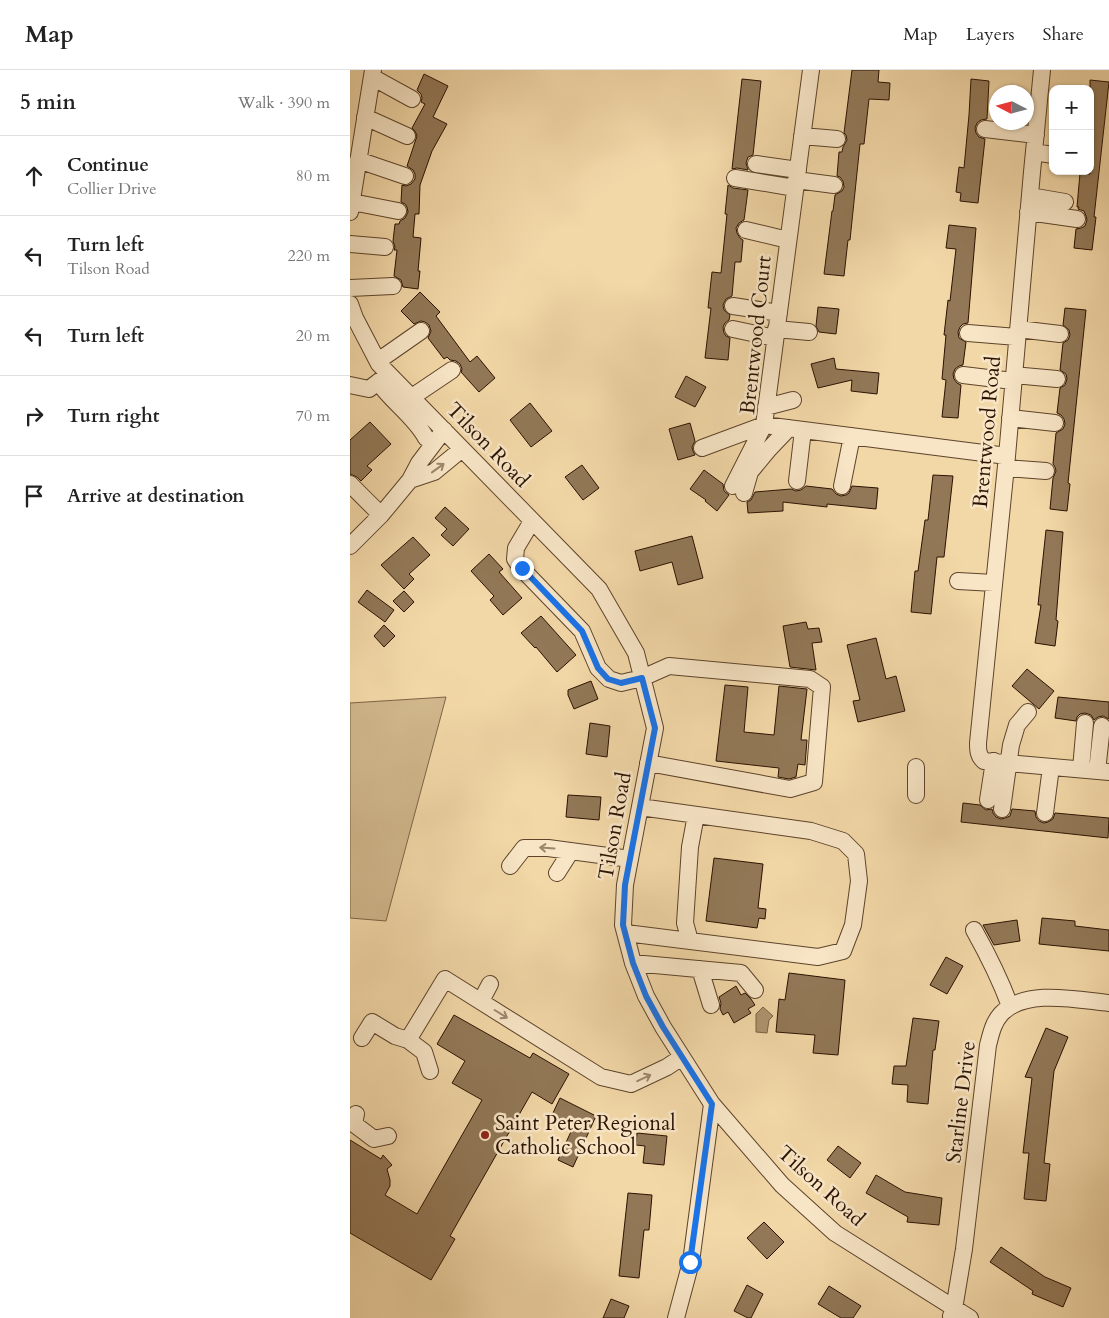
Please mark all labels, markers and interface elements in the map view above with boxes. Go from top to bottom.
text: Map [25,18,74,51]
text: Map [903,22,938,47]
text: Layers [966,22,1015,47]
text: Share [1043,22,1084,47]
north arrow [989,85,1034,130]
map controls [1049,85,1094,175]
button: + [1049,85,1094,130]
text: 5 min [20,88,76,117]
text: Walk · 390 m [238,92,330,114]
button: − [1049,130,1094,175]
text: Continue [67,152,149,178]
icon: ahead [20,162,48,190]
text: 80 m [296,165,330,187]
text: Collier Drive [67,178,157,200]
text: Turn left [67,232,144,258]
icon: left [20,242,48,270]
text: 220 m [288,245,330,267]
street label: Brentwood Court [733,254,779,416]
text: Tilson Road [67,258,150,280]
icon: left [20,322,48,350]
text: Turn left [67,323,144,349]
text: 20 m [296,325,330,347]
street label: Brentwood Road [966,355,1008,509]
street label: Tilson Road [440,396,536,494]
icon: right [20,402,48,430]
text: Turn right [67,403,159,429]
text: 70 m [296,405,330,427]
one-way arrow [431,463,445,473]
icon: arrive [20,482,48,510]
text: Arrive at destination [67,483,244,509]
route end [511,557,534,580]
street label: Tilson Road [591,770,639,882]
one-way arrow [539,844,555,853]
one-way arrow [494,1010,508,1020]
street label: Starline Drive [939,1039,983,1165]
one-way arrow [636,1073,651,1083]
place label: Saint Peter Regional Catholic School [495,1109,676,1162]
marker: Saint Peter Regional Catholic School [479,1129,491,1141]
street label: Tilson Road [771,1139,871,1233]
route start [679,1251,702,1274]

